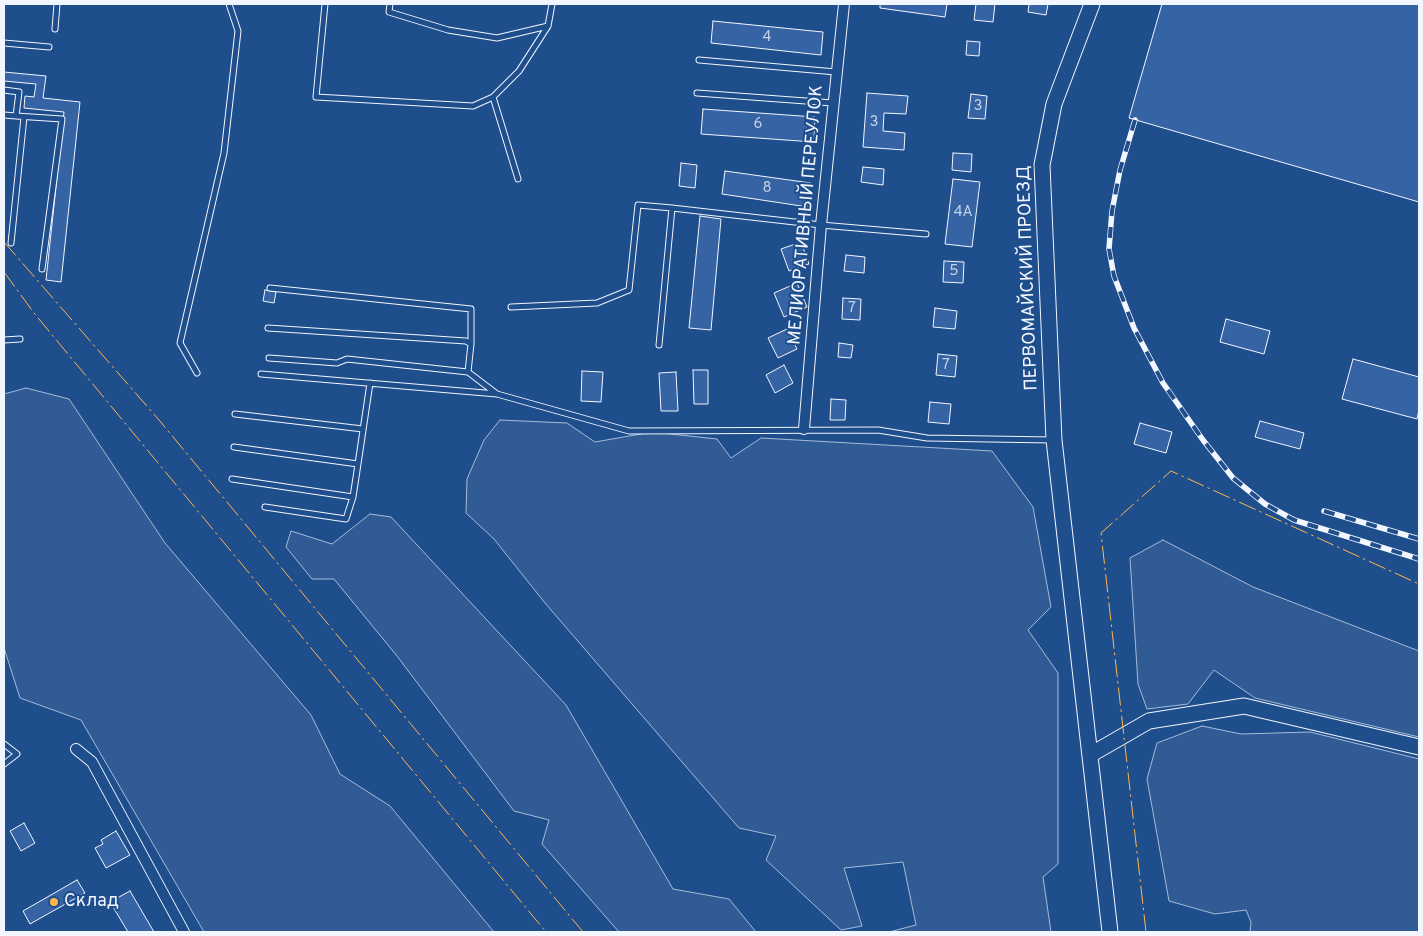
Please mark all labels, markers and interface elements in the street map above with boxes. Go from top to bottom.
house number: 4 [762,29,772,47]
street label: МЕЛИОРАТИВНЫЙ ПЕРЕУЛОК [785,84,829,346]
house number: 3 [973,98,983,116]
house number: 3 [869,114,879,132]
house number: 6 [754,116,762,134]
street label: ПЕРВОМАЙСКИЙ ПРОЕЗД [1014,165,1044,391]
house number: 8 [762,180,772,198]
house number: 4А [953,204,973,222]
house number: 5 [949,263,959,281]
house number: 7 [848,300,856,318]
house number: 7 [942,357,950,375]
place label: Склад [64,891,119,913]
marker: Склад [48,896,60,908]

